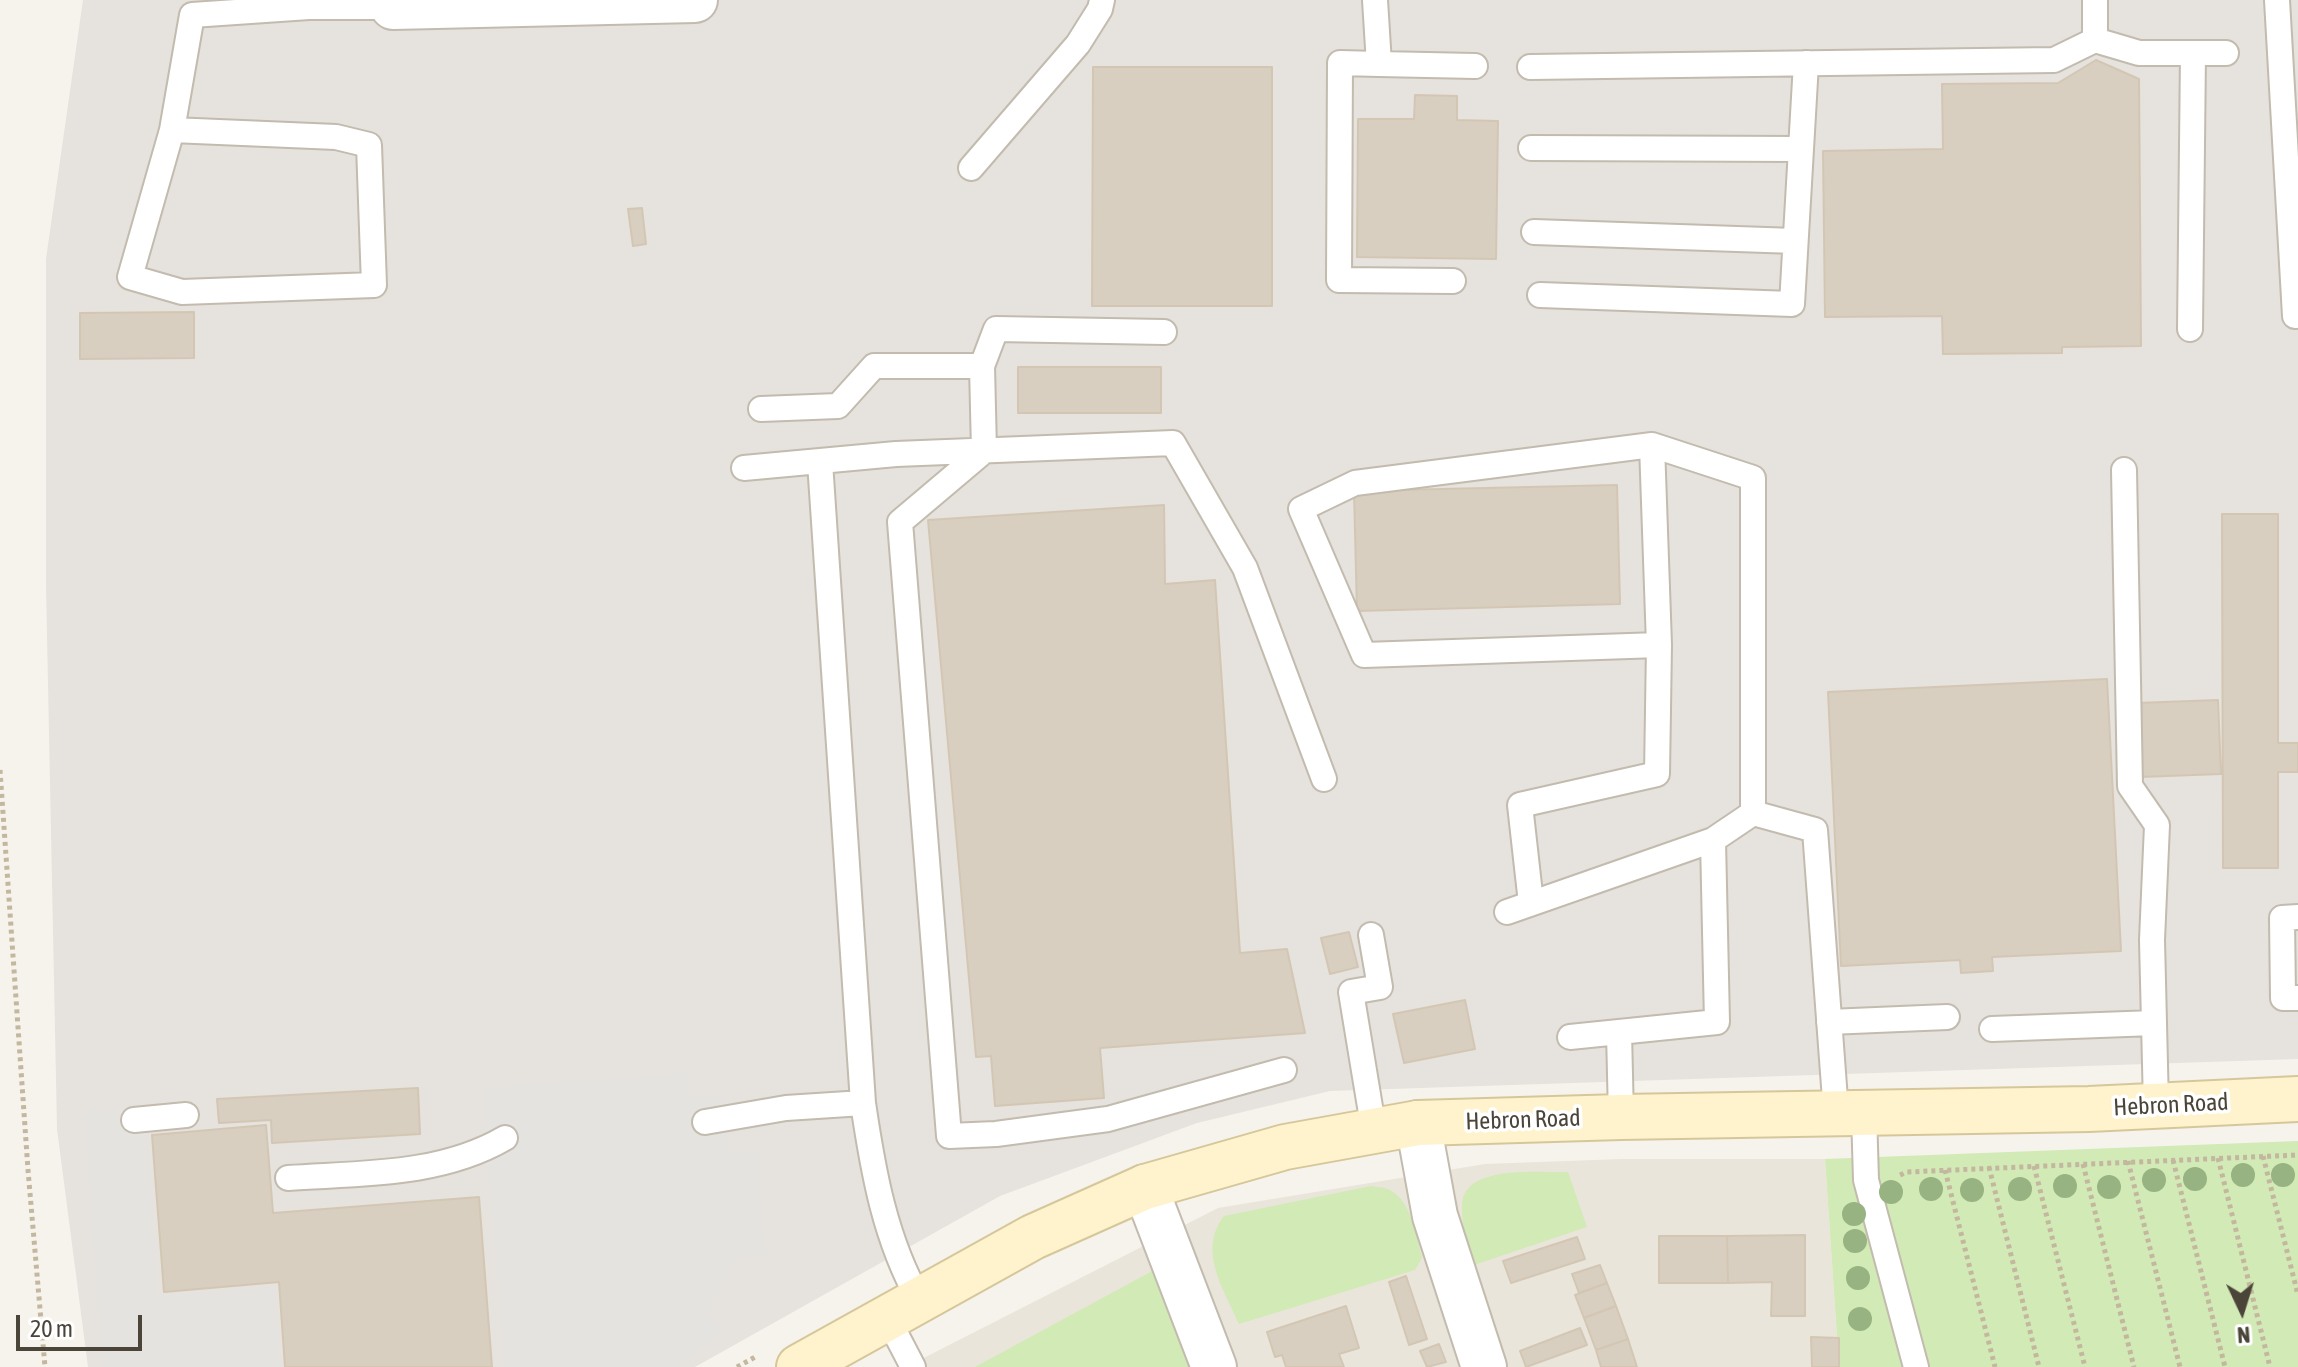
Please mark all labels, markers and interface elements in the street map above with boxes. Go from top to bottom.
street label: Hebron Road [2113,1088,2229,1122]
street label: Hebron Road [1465,1104,1581,1136]
north arrow [2202,1271,2282,1351]
scale bar [20,1299,146,1349]
text: 20 m [30,1315,73,1342]
text: N [2236,1322,2251,1348]

